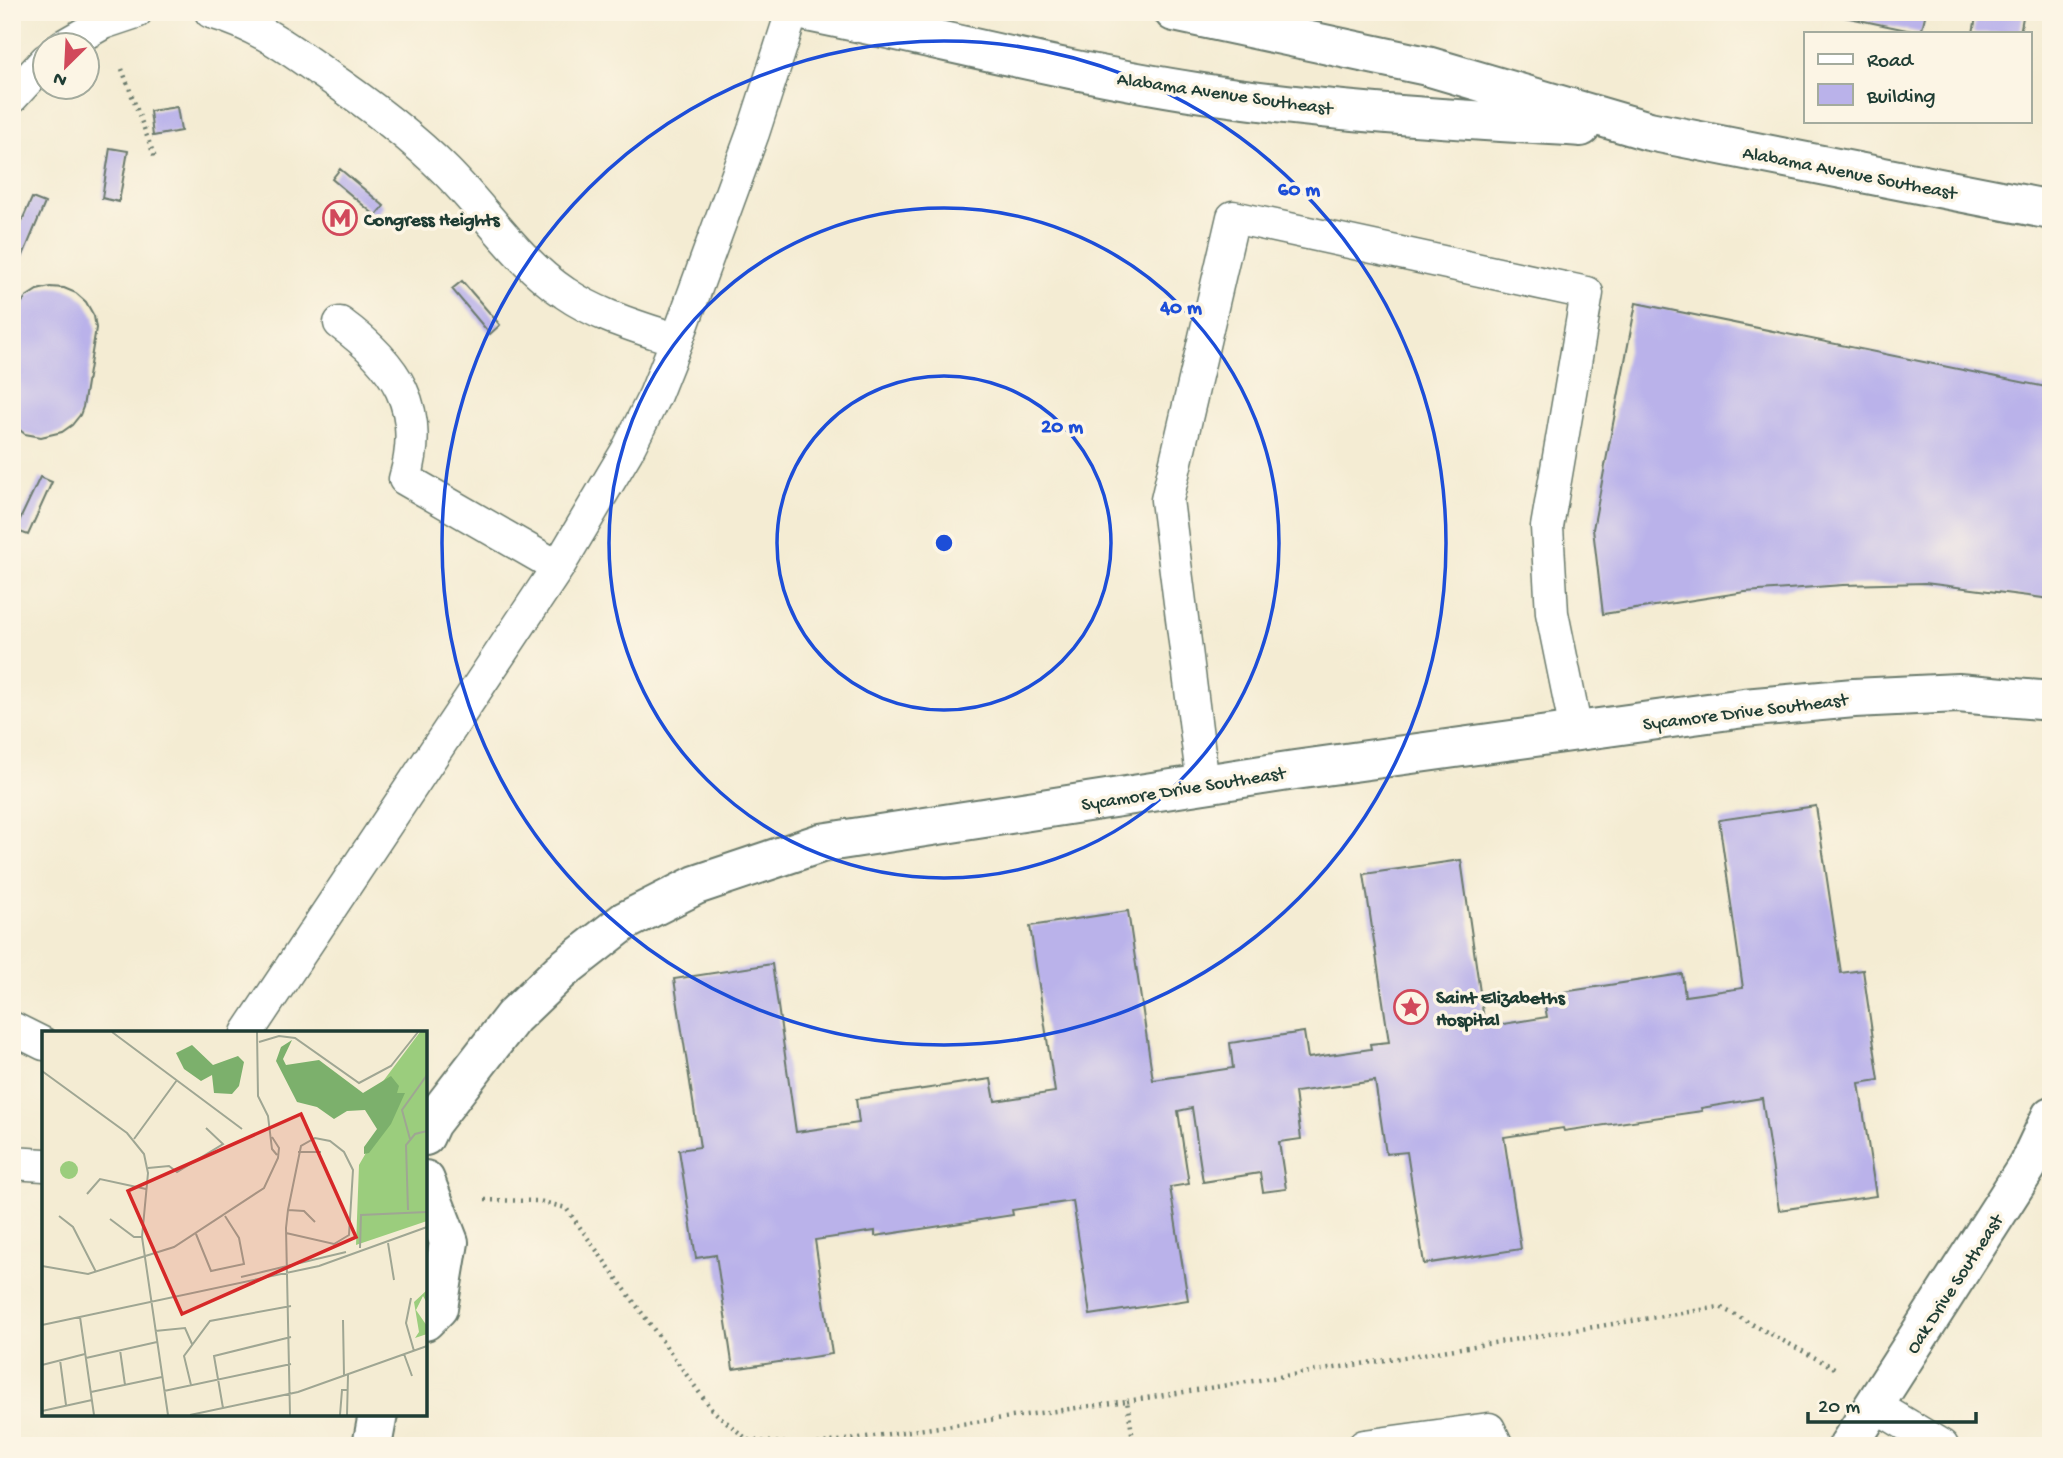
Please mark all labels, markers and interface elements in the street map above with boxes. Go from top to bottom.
north arrow [32,32,102,102]
legend [1804,32,2032,122]
text: Road [1867,50,1915,75]
text: N [50,65,71,91]
street label: Alabama Avenue Southeast [1115,69,1336,122]
text: Building [1866,86,1936,111]
street label: Alabama Avenue Southeast [1740,142,1960,207]
text: 60 m [1278,179,1320,204]
metro station icon: Congress Heights [321,199,359,237]
place label: Congress Heights [363,210,501,233]
text: 40 m [1159,297,1202,322]
text: 20 m [1041,416,1083,441]
centre of rings [932,531,956,555]
street label: Sycamore Drive Southeast [1642,689,1851,737]
street label: Sycamore Drive Southeast [1080,763,1289,818]
place icon: Saint Elizabeths Hospital [1392,988,1430,1026]
place label: Saint Elizabeths Hospital [1436,988,1566,1033]
inset map [42,1031,427,1416]
street label: Oak Drive Southeast [1902,1209,2011,1359]
scale bar [1808,1381,1976,1425]
text: 20 m [1818,1396,1860,1421]

